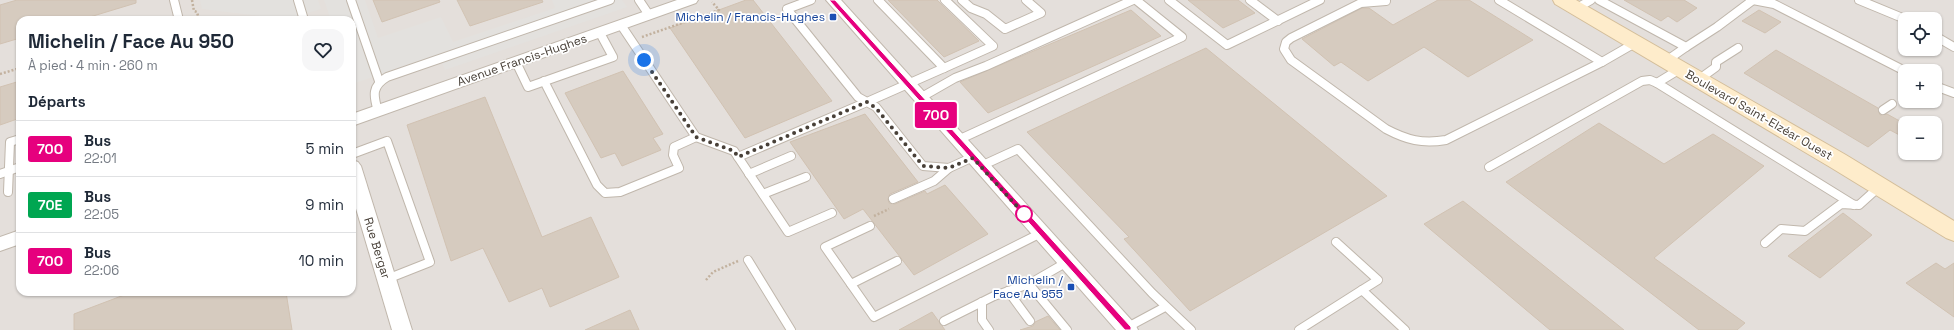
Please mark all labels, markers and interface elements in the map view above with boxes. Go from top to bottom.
place label: Michelin / Francis-Hughes [676,9,825,25]
marker: Michelin / Francis-Hughes [828,12,838,22]
map controls [1898,12,1942,160]
button: locate [1898,12,1942,56]
text: Michelin / Face Au 950 [28,29,234,54]
button: heart [302,29,344,71]
street label: Avenue Francis-Hughes [455,30,589,90]
your location [634,50,654,70]
text: À pied · 4 min · 260 m [28,57,158,74]
button: + [1898,64,1942,108]
street label: Boulevard Saint-Elzéar Ouest [1682,66,1836,164]
text: Départs [28,92,86,111]
line badge: 70O [913,102,959,128]
text: 70O [923,106,949,124]
button: − [1898,116,1942,160]
text: Bus [84,131,111,150]
text: 5 min [305,139,344,158]
text: 70O [37,140,63,158]
text: 22:01 [84,150,117,167]
text: Bus [84,187,111,206]
text: 9 min [305,195,344,214]
text: 70E [38,196,62,214]
unlabelled marker [1015,205,1033,223]
text: 22:05 [84,206,119,223]
street label: Rue Bergar [360,215,394,281]
text: Bus [84,243,111,262]
text: 10 min [298,251,344,270]
text: 70O [37,252,63,270]
text: 22:06 [84,262,119,279]
place label: Michelin / Face Au 955 [993,272,1064,302]
marker: Michelin / Face Au 955 [1066,282,1076,292]

